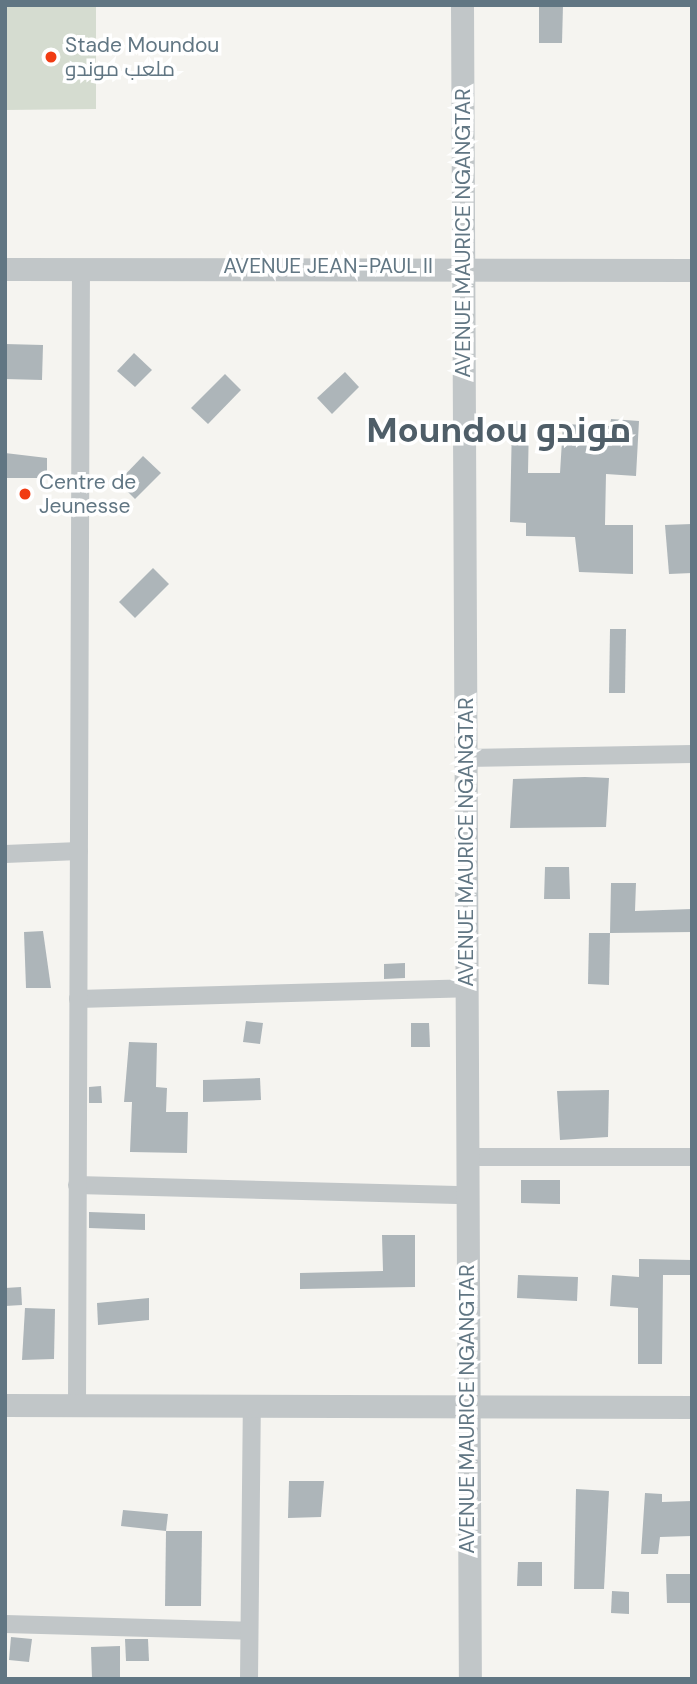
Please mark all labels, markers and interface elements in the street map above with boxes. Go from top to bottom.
place label: Stade Moundou ملعب موندو [65,32,219,82]
marker: Stade Moundou ملعب موندو [43,49,59,65]
street label: AVENUE MAURICE NGANGTAR [450,88,476,378]
street label: AVENUE JEAN-PAUL II [223,253,433,279]
district label: Moundou موندو [367,409,631,451]
place label: Centre de Jeunesse [39,469,136,519]
marker: Centre de Jeunesse [17,486,33,502]
street label: AVENUE MAURICE NGANGTAR [453,697,479,987]
street label: AVENUE MAURICE NGANGTAR [454,1264,480,1554]

